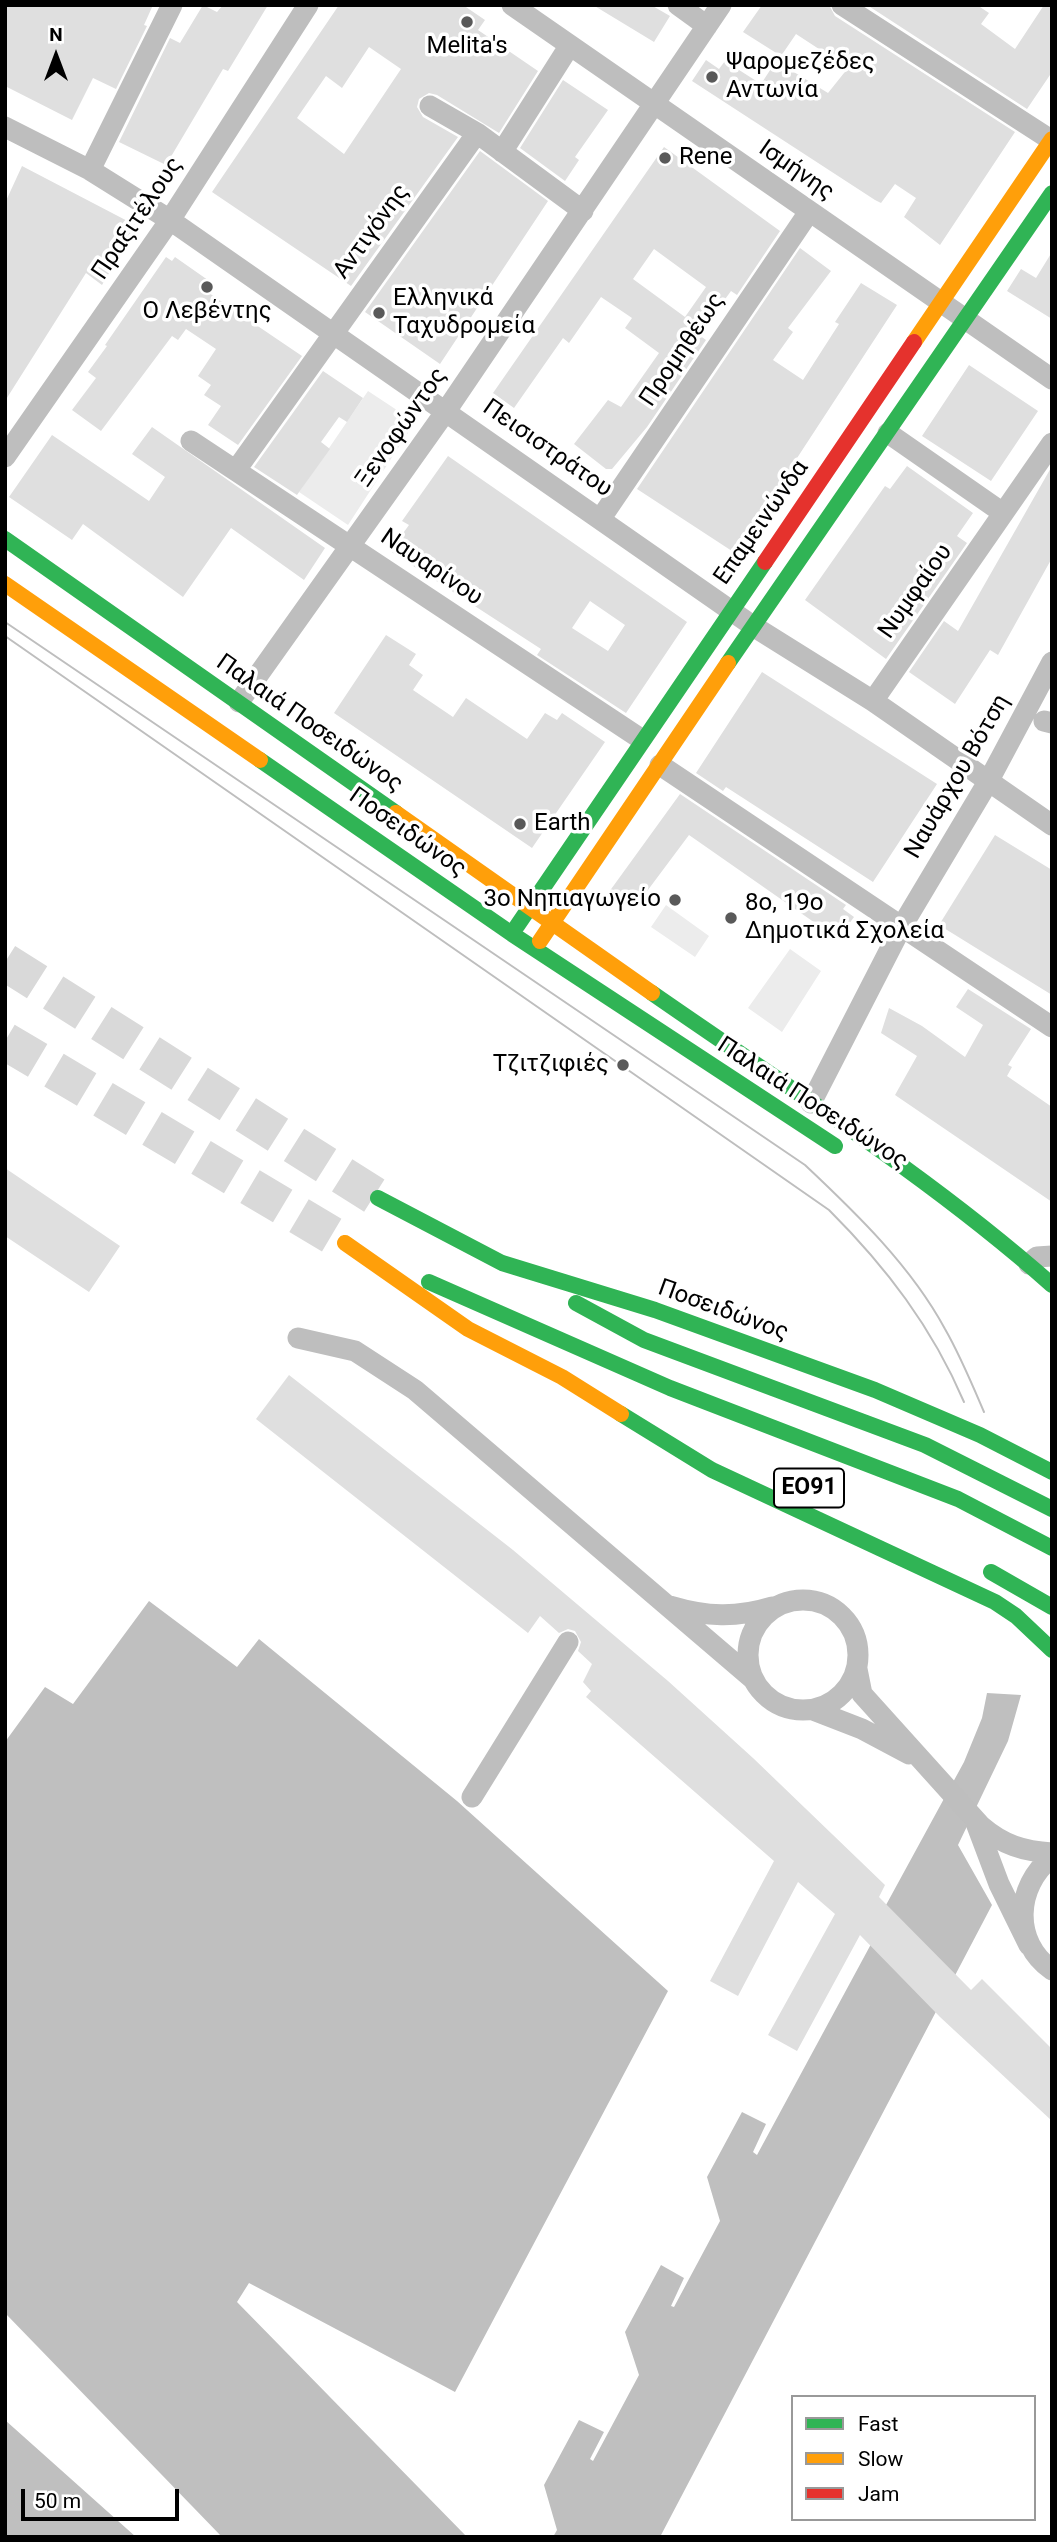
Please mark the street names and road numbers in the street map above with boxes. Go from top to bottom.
street label: Ισμήνης [753,135,839,207]
street label: Πραξιτέλους [86,152,190,286]
street label: Αντιγόνης [328,179,416,285]
street label: Προμηθέως [634,288,732,412]
street label: Ξενοφώντος [350,363,454,493]
street label: Πεισιστράτου [477,394,617,504]
street label: Επαμεινώνδα [708,455,816,591]
street label: Ναυαρίνου [374,523,488,613]
street label: Νυμφαίου [873,539,959,645]
street label: Παλαιά Ποσειδώνος [210,649,408,799]
street label: Ναυάρχου Βότση [899,690,1017,864]
street label: Ποσειδώνος [343,782,471,884]
street label: Παλαιά Ποσειδώνος [711,1032,913,1176]
street label: Ποσειδώνος [654,1274,792,1348]
road number: ΕΟ91 [774,1469,844,1508]

